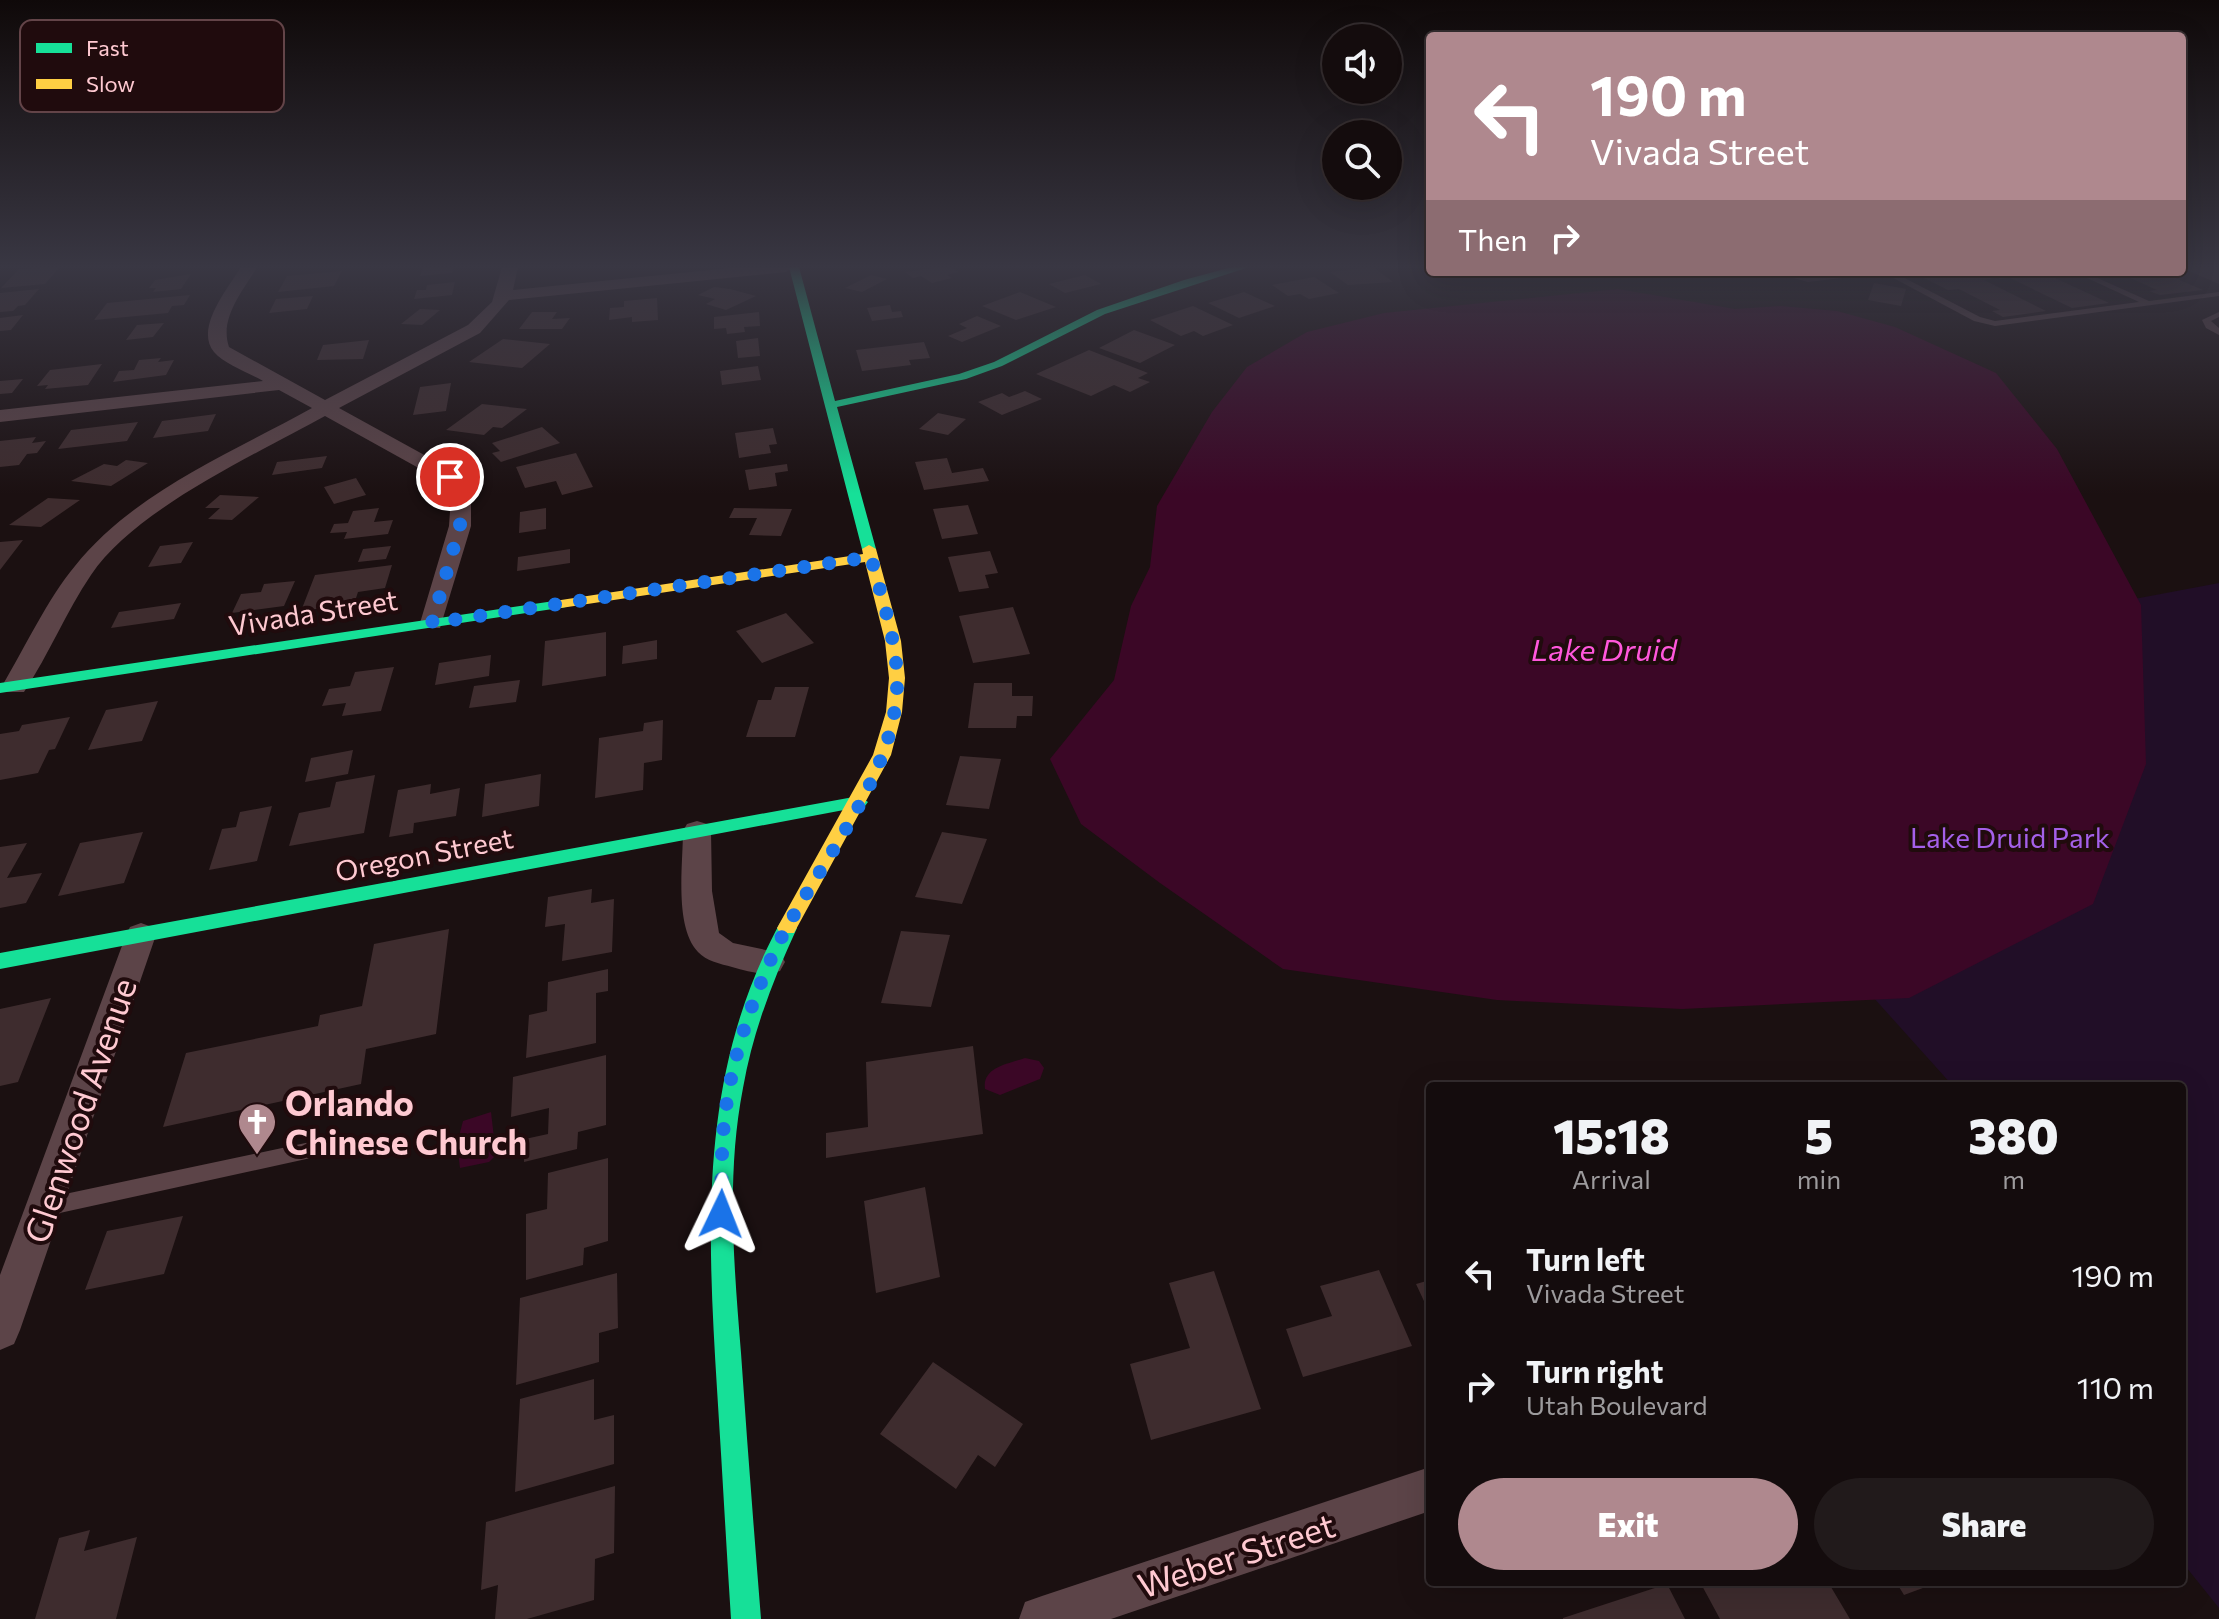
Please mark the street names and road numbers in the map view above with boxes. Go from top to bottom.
street label: Vivada Street [226,582,400,642]
street label: Oregon Street [332,820,516,888]
street label: Glenwood Avenue [14,972,144,1248]
street label: Weber Street [1132,1502,1340,1606]

